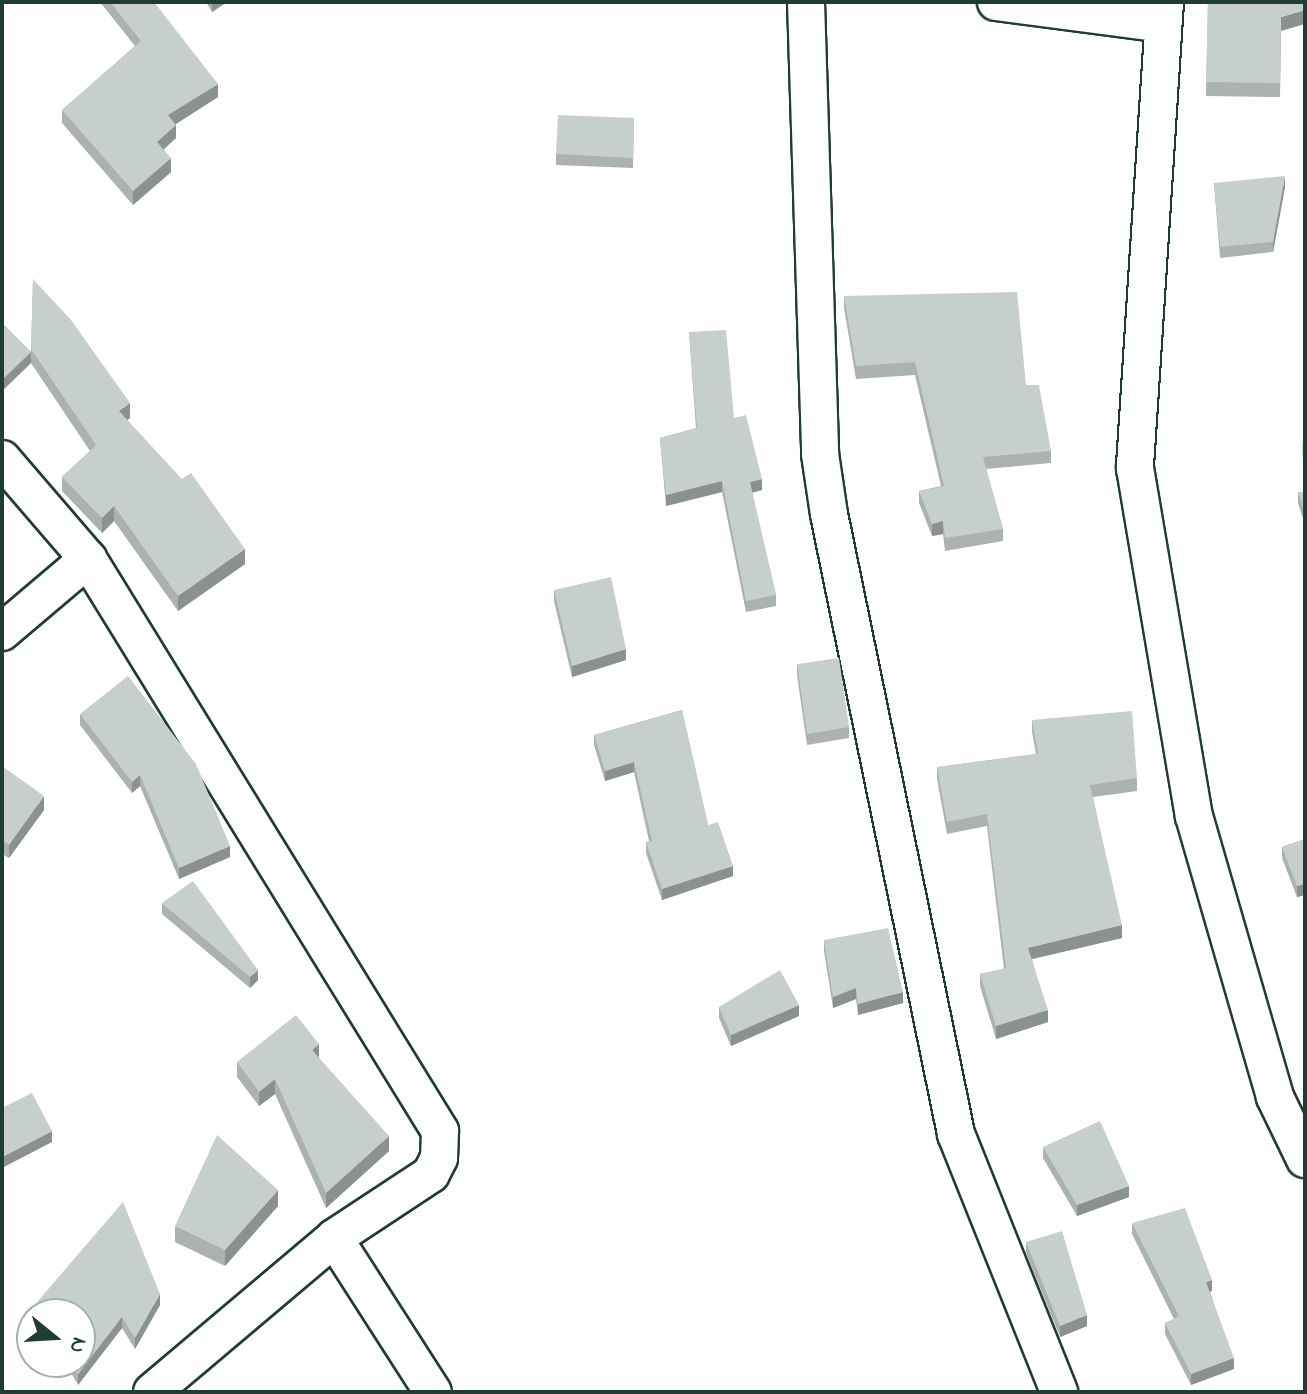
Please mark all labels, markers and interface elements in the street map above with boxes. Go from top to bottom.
north arrow [16,1298,96,1378]
text: N [59,1333,94,1357]

